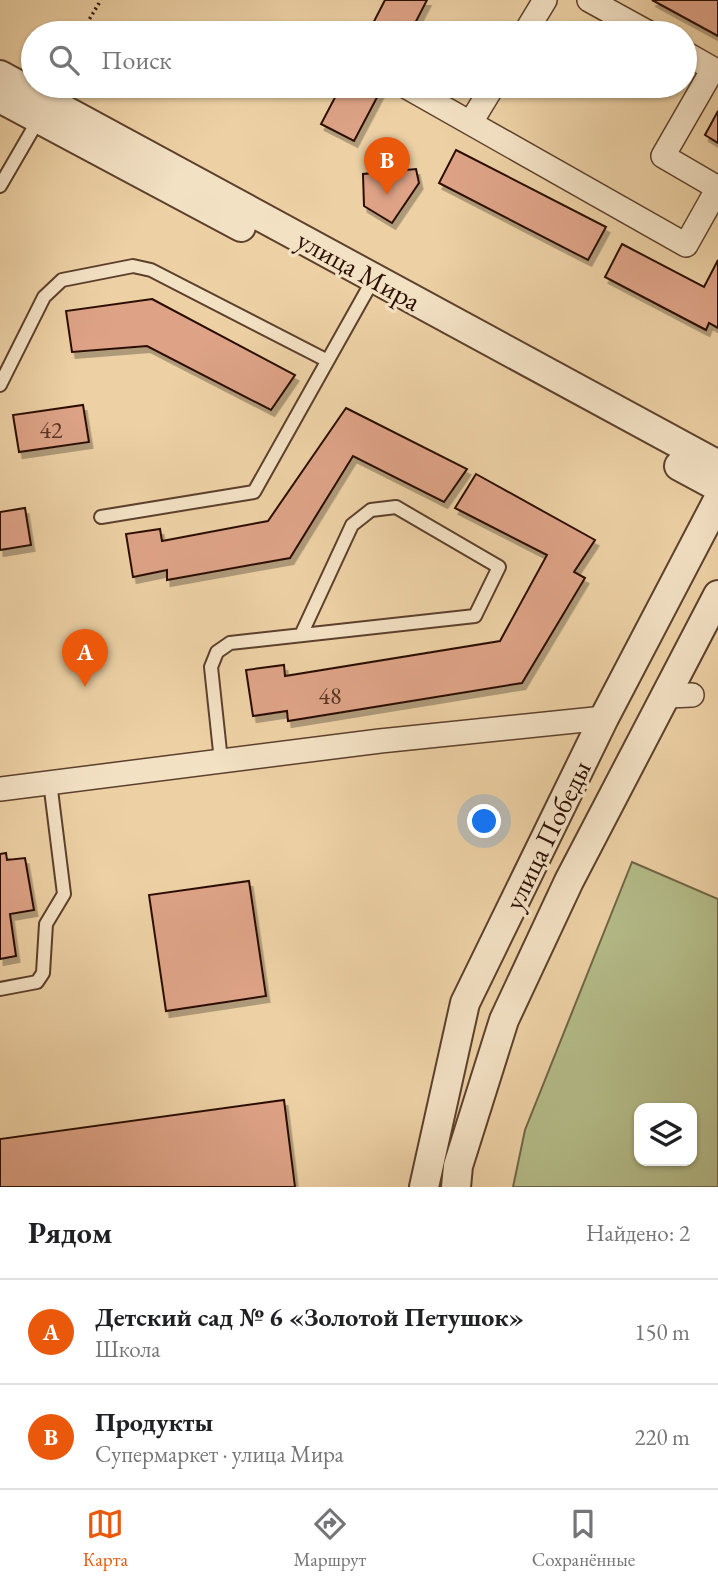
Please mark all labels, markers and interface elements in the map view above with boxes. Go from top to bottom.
search box [21,21,697,98]
icon: search [45,41,83,79]
text: Поиск [101,43,172,77]
pin: B [364,137,410,195]
street label: улица Мира [291,221,428,319]
house number: 42 [39,414,63,445]
pin: A [62,629,108,687]
house number: 48 [318,680,342,711]
street label: улица Победы [495,754,599,916]
your location [467,804,501,838]
map controls [634,1103,697,1166]
button: layers [634,1103,697,1166]
text: Рядом [28,1213,112,1252]
text: Найдено: 2 [586,1218,690,1248]
text: Детский сад № 6 «Золотой Петушок» [95,1300,524,1334]
text: A [43,1317,59,1347]
text: 150 m [634,1317,690,1347]
text: Школа [95,1334,160,1364]
text: Продукты [95,1405,213,1439]
text: B [44,1422,58,1452]
text: 220 m [634,1422,690,1452]
text: Супермаркет · улица Мира [95,1439,344,1469]
tab: Карта [83,1505,128,1572]
tab: Маршрут [293,1505,366,1572]
tab: Сохранённые [532,1505,635,1572]

